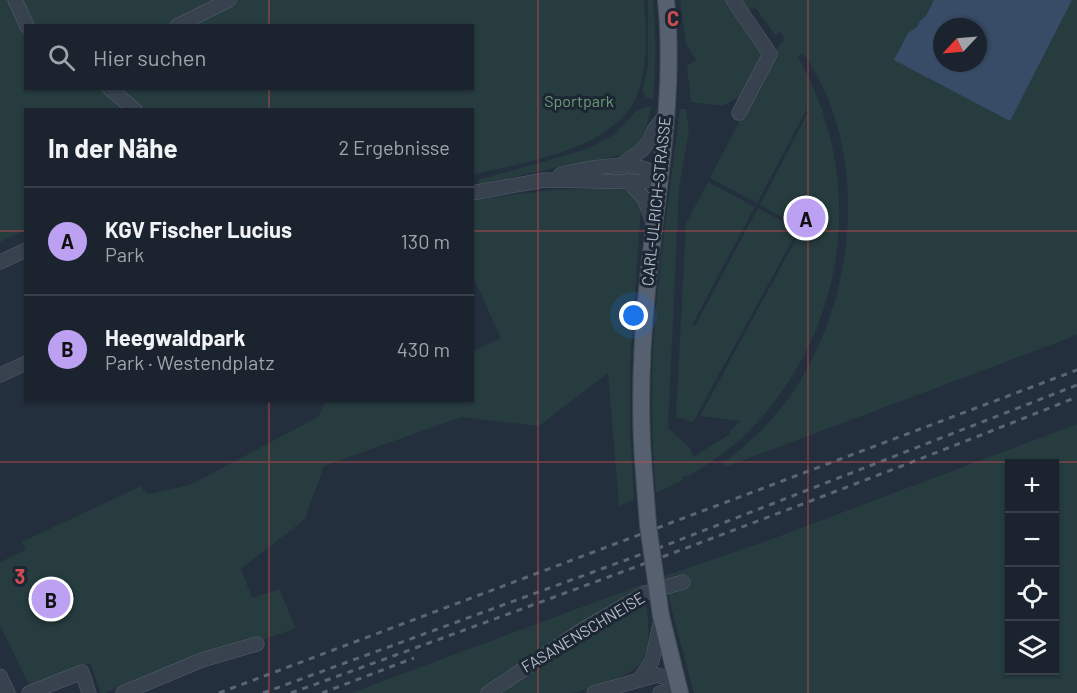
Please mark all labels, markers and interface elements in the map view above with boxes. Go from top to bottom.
text: C [667,6,679,30]
north arrow [933,18,987,72]
search box [24,24,474,90]
icon: search [45,41,78,74]
text: Hier suchen [93,44,206,70]
park label: Sportpark [544,91,614,110]
street label: CARL-ULRICH-STRASSE [637,115,674,287]
text: In der Nähe [48,132,178,163]
text: 2 Ergebnisse [338,135,450,159]
pin: A [786,196,826,240]
text: KGV Fischer Lucius [105,216,292,242]
text: A [61,229,74,253]
text: 130 m [401,229,450,253]
text: Park [105,242,144,266]
your location [619,301,648,330]
text: Heegwaldpark [105,324,245,350]
text: B [61,337,74,361]
text: 430 m [397,337,450,361]
text: Park · Westendplatz [105,350,274,374]
map controls [1005,459,1059,675]
button: + [1005,459,1059,513]
button: − [1005,513,1059,567]
text: 3 [15,564,25,588]
button: locate [1005,567,1059,621]
pin: B [32,576,70,622]
street label: FASANENSCHNEISE [518,587,648,676]
button: layers [1005,621,1059,675]

